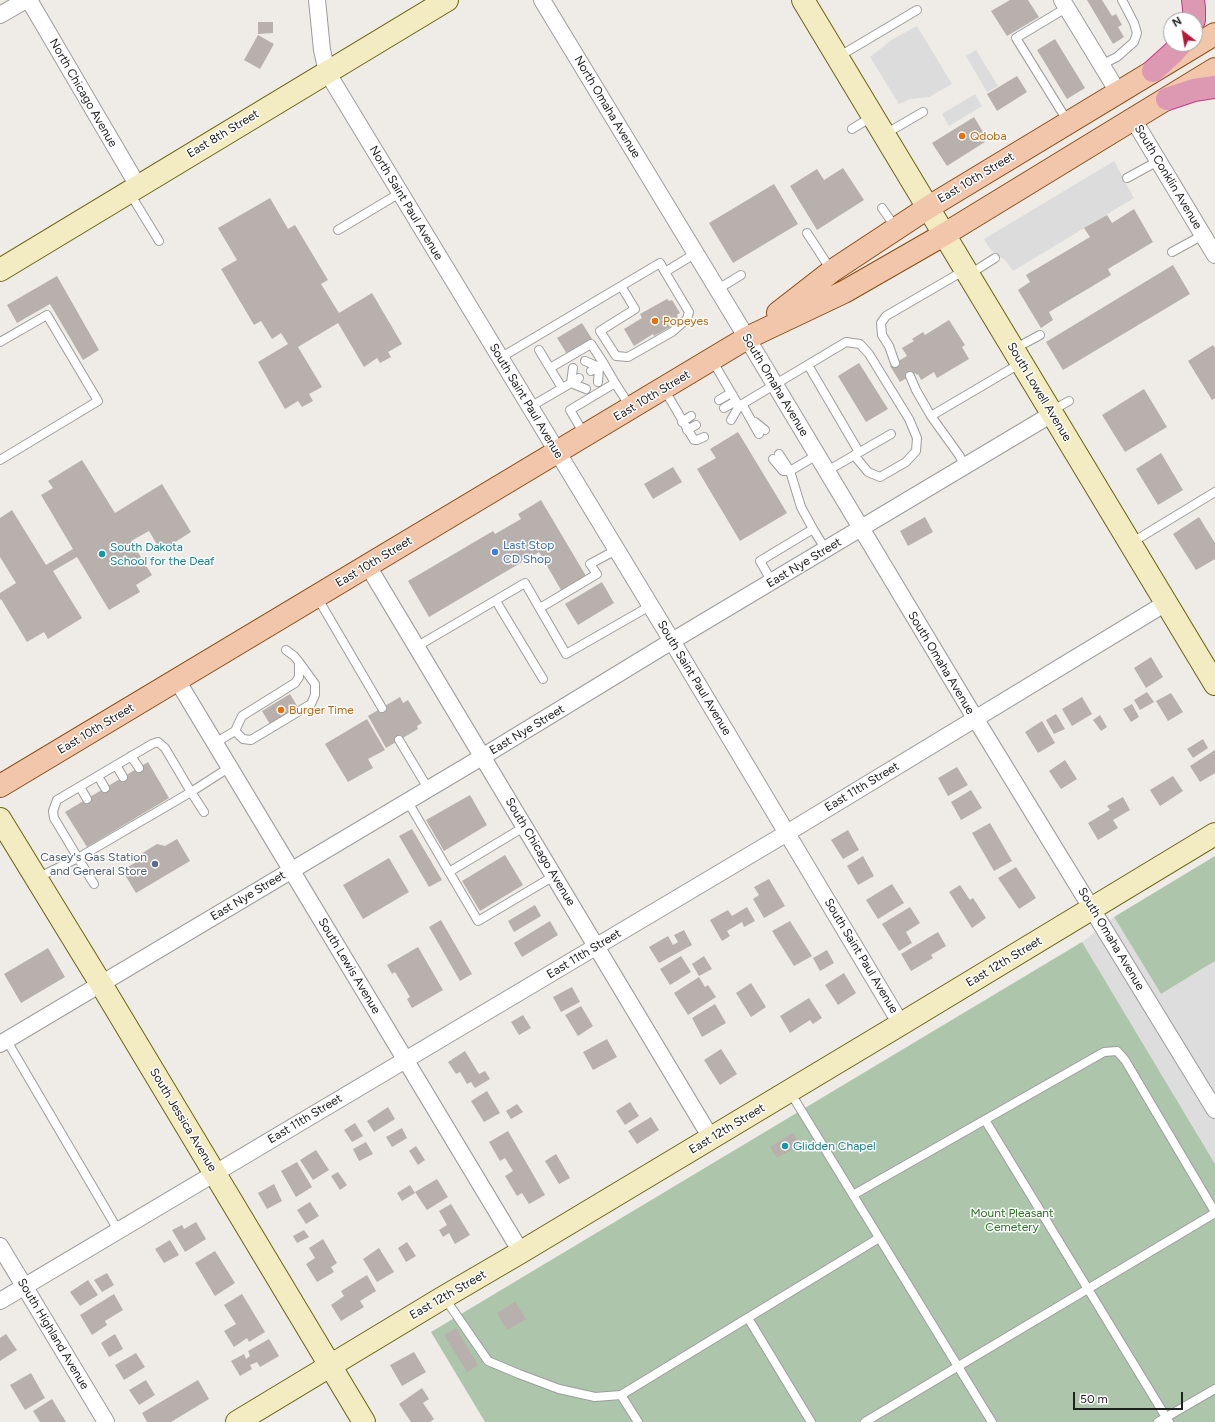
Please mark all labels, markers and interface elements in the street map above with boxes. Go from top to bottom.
north arrow [1163,12,1203,52]
text: N [1170,14,1184,30]
street label: North Chicago Avenue [46,36,120,150]
street label: North Omaha Avenue [571,53,643,161]
street label: East 8th Street [184,107,262,161]
street label: South Conklin Avenue [1131,122,1205,232]
place label: Qdoba [970,129,1007,143]
marker: Qdoba [957,131,967,141]
street label: North Saint Paul Avenue [366,143,446,263]
street label: East 10th Street [935,149,1017,207]
place label: Popeyes [663,314,709,328]
marker: Popeyes [650,316,660,326]
street label: South Omaha Avenue [739,331,811,439]
street label: South Lowell Avenue [1004,340,1074,444]
street label: South Saint Paul Avenue [486,341,566,461]
street label: East 10th Street [611,367,693,425]
street label: East 10th Street [333,533,415,591]
street label: East Nye Street [764,535,844,591]
place label: Last Stop CD Shop [503,538,554,566]
place label: South Dakota School for the Deaf [110,540,215,568]
marker: Last Stop CD Shop [490,547,500,557]
marker: South Dakota School for the Deaf [97,549,107,559]
street label: South Omaha Avenue [905,609,977,717]
street label: South Saint Paul Avenue [654,618,734,738]
street label: East 10th Street [55,700,137,758]
street label: East Nye Street [487,702,567,758]
place label: Burger Time [289,703,354,717]
marker: Burger Time [276,705,286,715]
street label: East 11th Street [822,759,902,815]
street label: South Chicago Avenue [502,795,578,909]
place label: Casey's Gas Station and General Store [40,850,147,878]
marker: Casey's Gas Station and General Store [150,859,160,869]
street label: East Nye Street [208,868,288,924]
street label: South Omaha Avenue [1075,885,1147,993]
street label: South Saint Paul Avenue [821,896,901,1016]
street label: South Lewis Avenue [315,915,383,1017]
street label: East 11th Street [544,926,624,982]
street label: East 12th Street [964,934,1044,990]
street label: South Jessica Avenue [146,1066,220,1174]
street label: East 11th Street [265,1091,345,1147]
street label: East 12th Street [687,1101,767,1157]
place label: Glidden Chapel [793,1139,876,1153]
marker: Glidden Chapel [780,1141,790,1151]
park label: Mount Pleasant Cemetery [970,1206,1054,1234]
street label: East 12th Street [407,1267,489,1323]
street label: South Highland Avenue [14,1276,92,1392]
scale bar [1075,1384,1185,1410]
text: 50 m [1080,1392,1108,1406]

